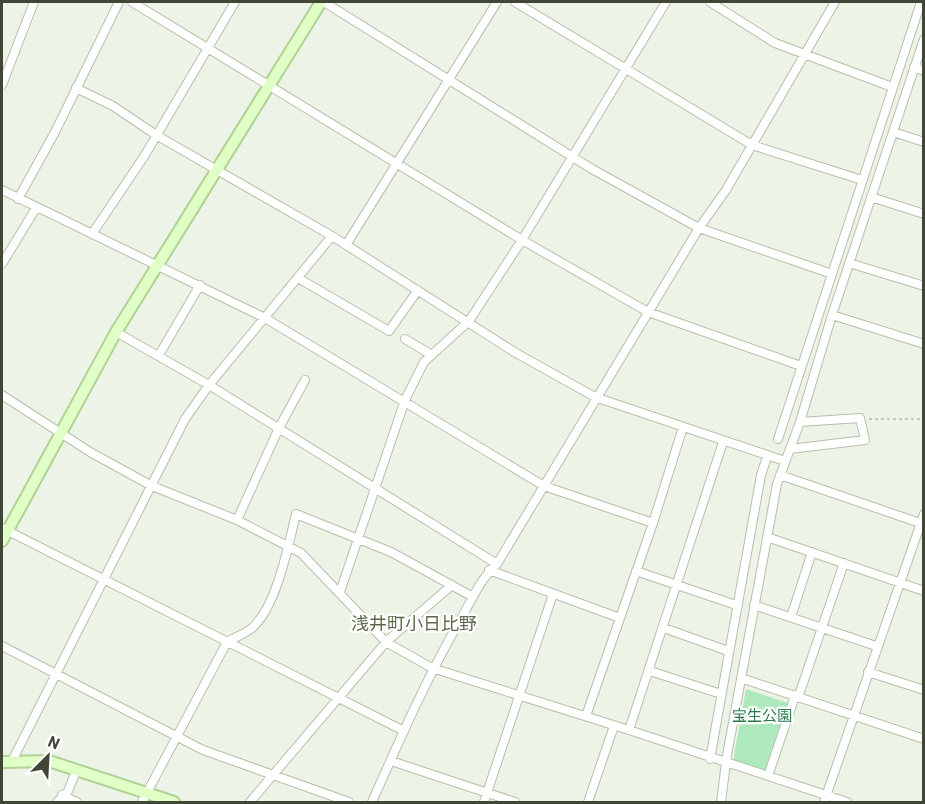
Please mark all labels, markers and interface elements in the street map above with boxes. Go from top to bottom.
district label: 浅井町小日比野 [351,612,477,634]
park label: 宝生公園 [732,706,792,724]
north arrow [18,726,78,786]
text: N [46,731,63,753]

